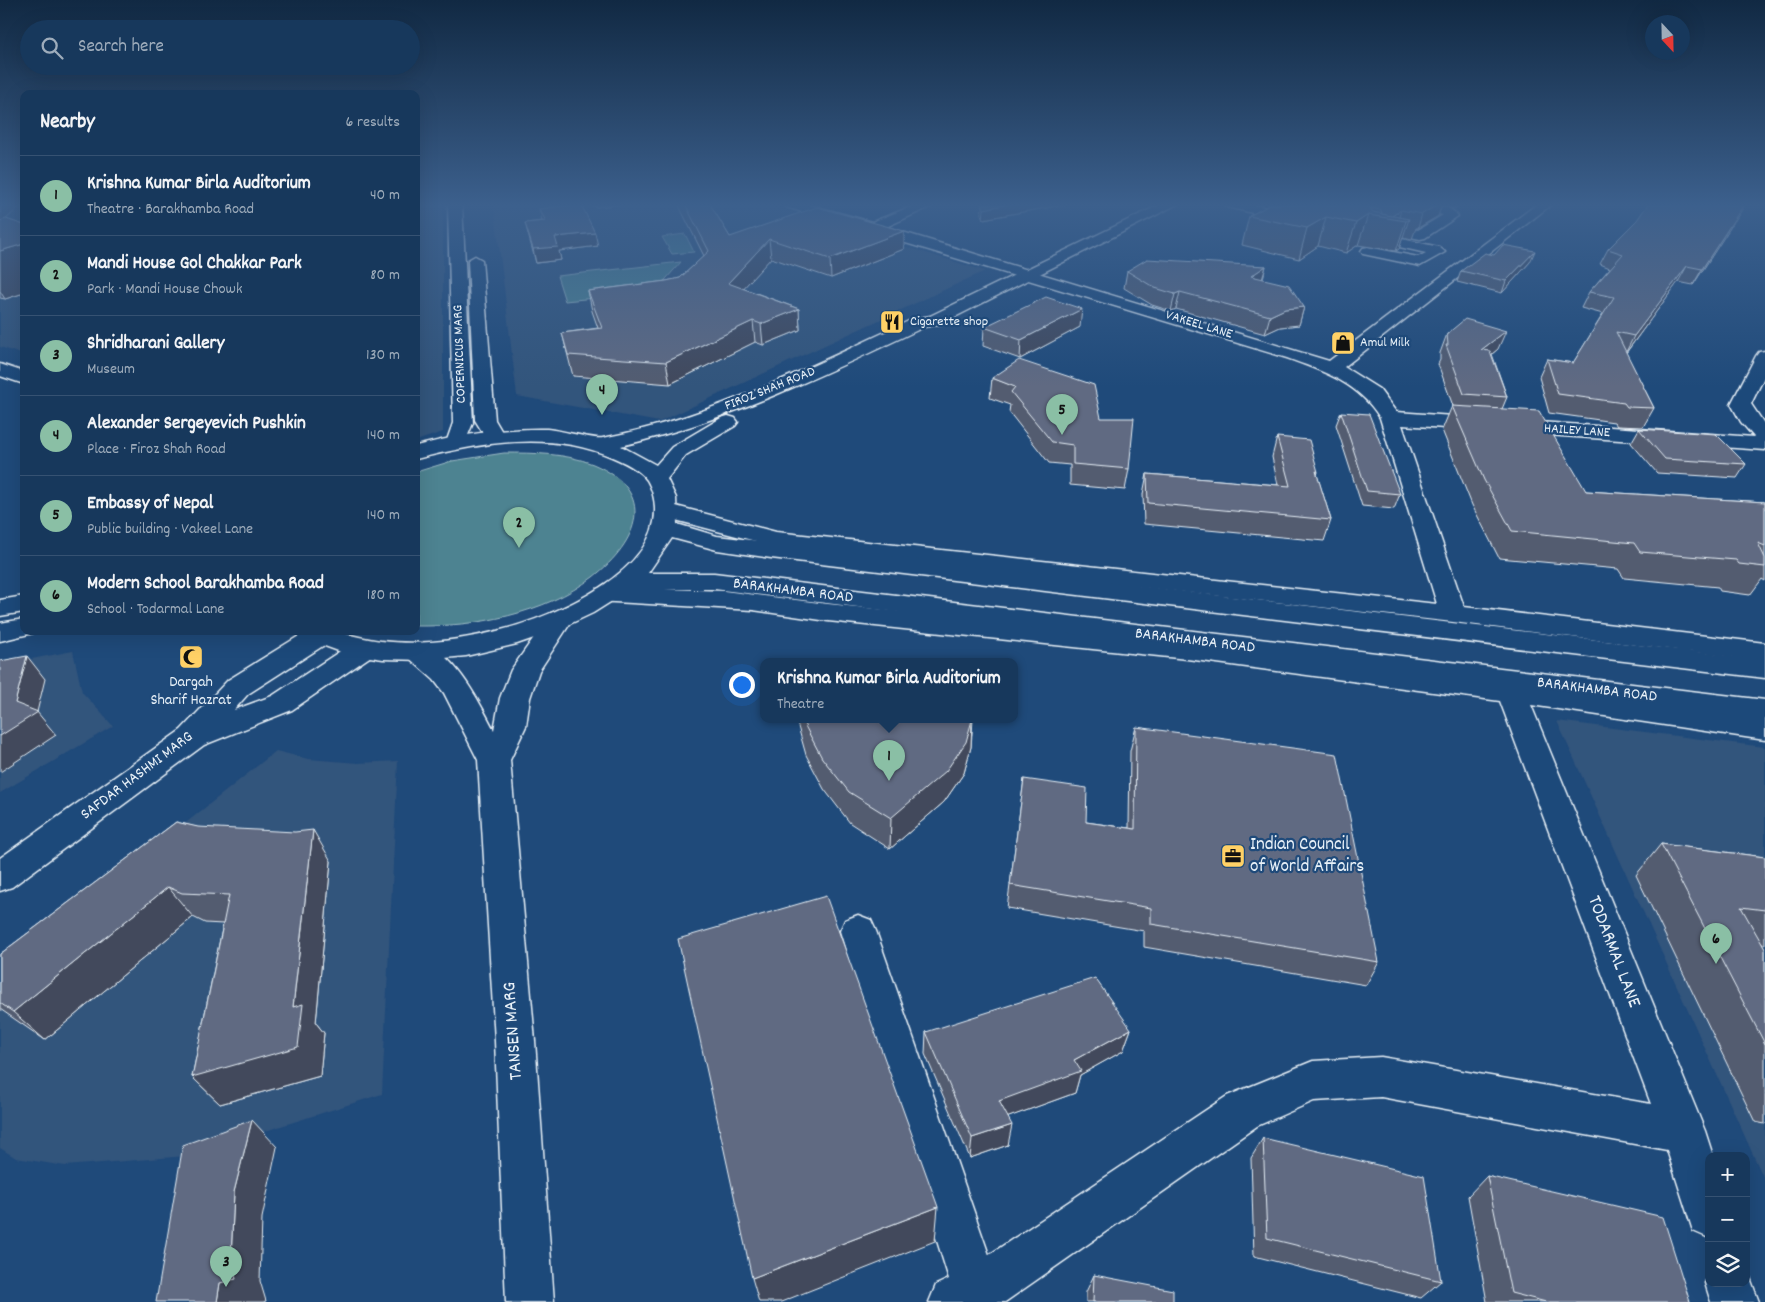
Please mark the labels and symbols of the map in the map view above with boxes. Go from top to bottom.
north arrow [1645,15,1690,60]
street label: COPERNICUS MARG [448,304,472,404]
street label: VAKEEL LANE [1163,305,1236,345]
restaurant icon: Cigarette shop [879,309,905,335]
place label: Cigarette shop [910,312,988,332]
shop icon: Amul Milk [1330,330,1356,356]
place label: Amul Milk [1360,333,1410,353]
street label: FIROZ SHAH ROAD [722,362,818,416]
pin: 4 [586,374,618,415]
pin: 5 [1046,394,1078,435]
street label: HAILEY LANE [1543,419,1611,443]
pin: 2 [503,507,535,548]
street label: BARAKHAMBA ROAD [732,572,854,610]
street label: BARAKHAMBA ROAD [1134,622,1256,660]
mosque icon: Dargah Sharif Hazrat [178,644,204,670]
place label: Dargah Sharif Hazrat [150,671,232,712]
street label: BARAKHAMBA ROAD [1536,671,1658,709]
your location [729,672,755,698]
street label: SAFDAR HASHMI MARG [76,726,198,826]
pin: 1 [873,740,905,781]
place label: Indian Council of World Affairs [1250,832,1364,881]
office icon: Indian Council of World Affairs [1220,843,1246,869]
street label: TODARMAL LANE [1579,892,1647,1012]
pin: 6 [1700,923,1732,964]
street label: TANSEN MARG [497,981,531,1081]
pin: 3 [210,1246,242,1287]

